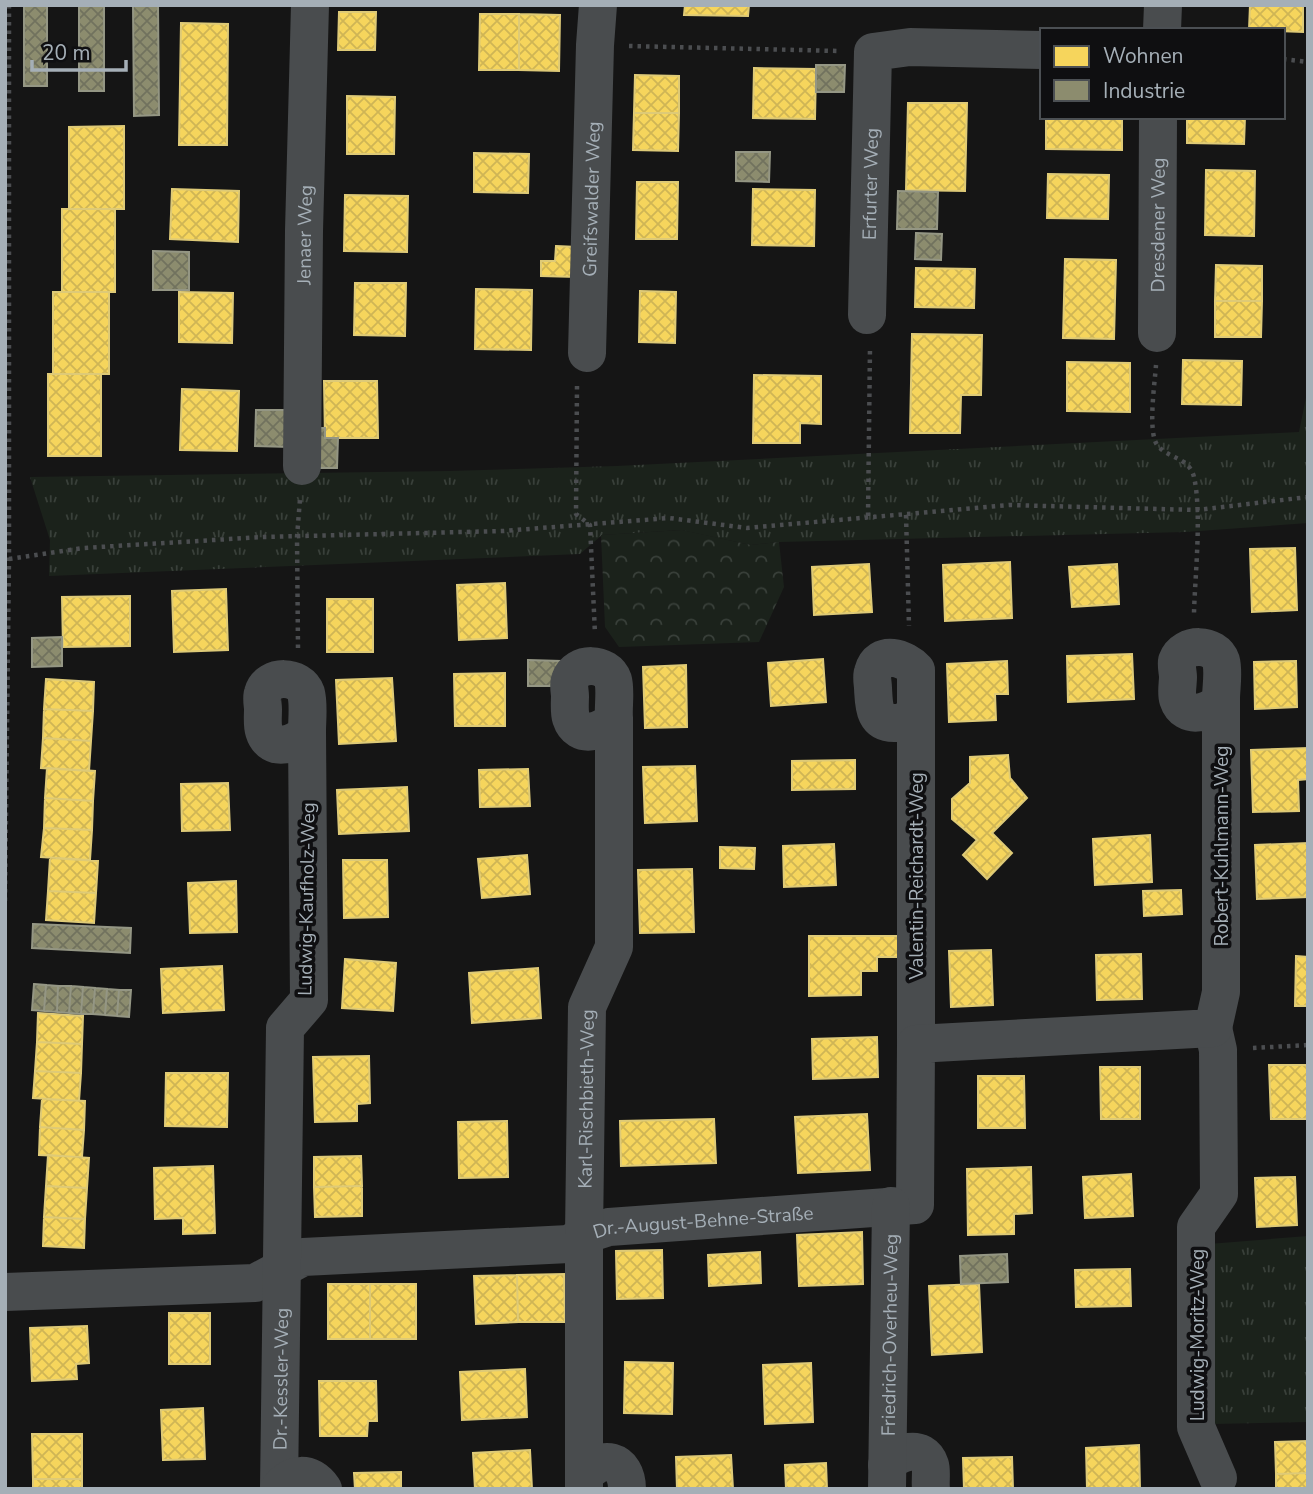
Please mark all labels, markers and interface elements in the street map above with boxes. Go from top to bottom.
scale bar [32,28,126,72]
legend [1040,28,1285,119]
text: 20 m [42,39,91,67]
text: Wohnen [1103,42,1184,70]
text: Industrie [1103,77,1185,105]
street label: Greifswalder Weg [577,121,607,277]
street label: Erfurter Weg [857,128,885,240]
street label: Dresdener Weg [1145,157,1172,293]
street label: Jenaer Weg [292,185,319,286]
street label: Robert-Kuhlmann-Weg [1209,746,1235,946]
street label: Valentin-Reichardt-Weg [904,772,930,981]
street label: Ludwig-Kaufholz-Weg [292,802,322,996]
street label: Karl-Rischbieth-Weg [573,1009,601,1189]
street label: Dr.-August-Behne-Straße [590,1200,814,1245]
street label: Friedrich-Overheu-Weg [876,1234,905,1436]
street label: Ludwig-Moritz-Weg [1185,1249,1211,1421]
street label: Dr.-Kessler-Weg [268,1308,295,1450]

